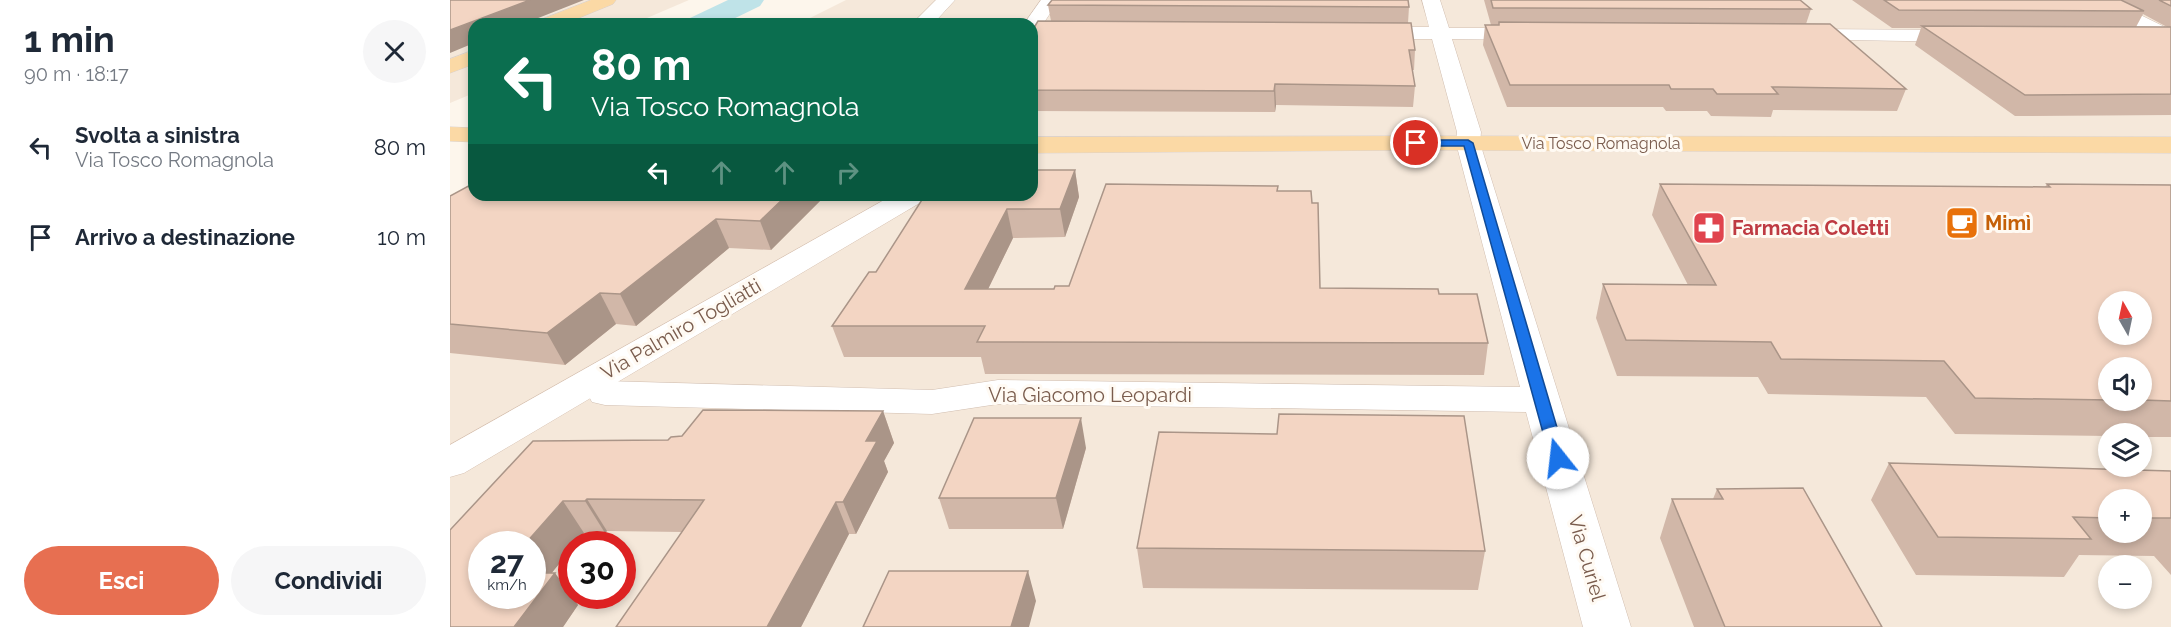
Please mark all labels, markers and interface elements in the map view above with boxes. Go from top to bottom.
text: 1 min [24,18,115,60]
button: close [363,20,426,83]
text: 80 m [591,41,691,90]
icon: left [492,42,570,120]
text: 90 m · 18:17 [24,62,129,86]
text: Via Tosco Romagnola [591,91,860,122]
pin [1390,117,1441,168]
text: Svolta a sinistra [75,122,240,148]
icon: arrive [1399,126,1432,159]
icon: left [24,131,57,164]
text: 80 m [374,134,426,160]
street label: Via Tosco Romagnola [1521,134,1681,153]
text: Via Tosco Romagnola [75,148,274,172]
icon: left [642,156,675,189]
icon: ahead [705,156,738,189]
icon: ahead [768,156,801,189]
icon: right [831,156,864,189]
cafe icon: Mimì [1944,205,1980,241]
pharmacy icon: Farmacia Coletti [1691,210,1727,246]
place label: Mimì [1985,211,2031,235]
place label: Farmacia Coletti [1732,216,1889,240]
icon: arrive [24,221,57,254]
text: Arrivo a destinazione [75,224,295,250]
text: 10 m [377,224,426,250]
street label: Via Palmiro Togliatti [597,273,765,385]
north arrow [2098,291,2152,345]
map controls [2098,291,2152,609]
button: sound [2098,357,2152,411]
street label: Via Giacomo Leopardi [988,383,1192,407]
button: layers [2098,423,2152,477]
position arrow [1526,426,1590,490]
button: + [2098,489,2152,543]
street label: Via Curiel [1563,512,1611,604]
speed limit sign: 30 [558,531,636,609]
text: 27 [490,545,524,580]
button: Esci [24,546,219,615]
button: Condividi [231,546,426,615]
button: − [2098,555,2152,609]
text: km/h [487,576,527,594]

